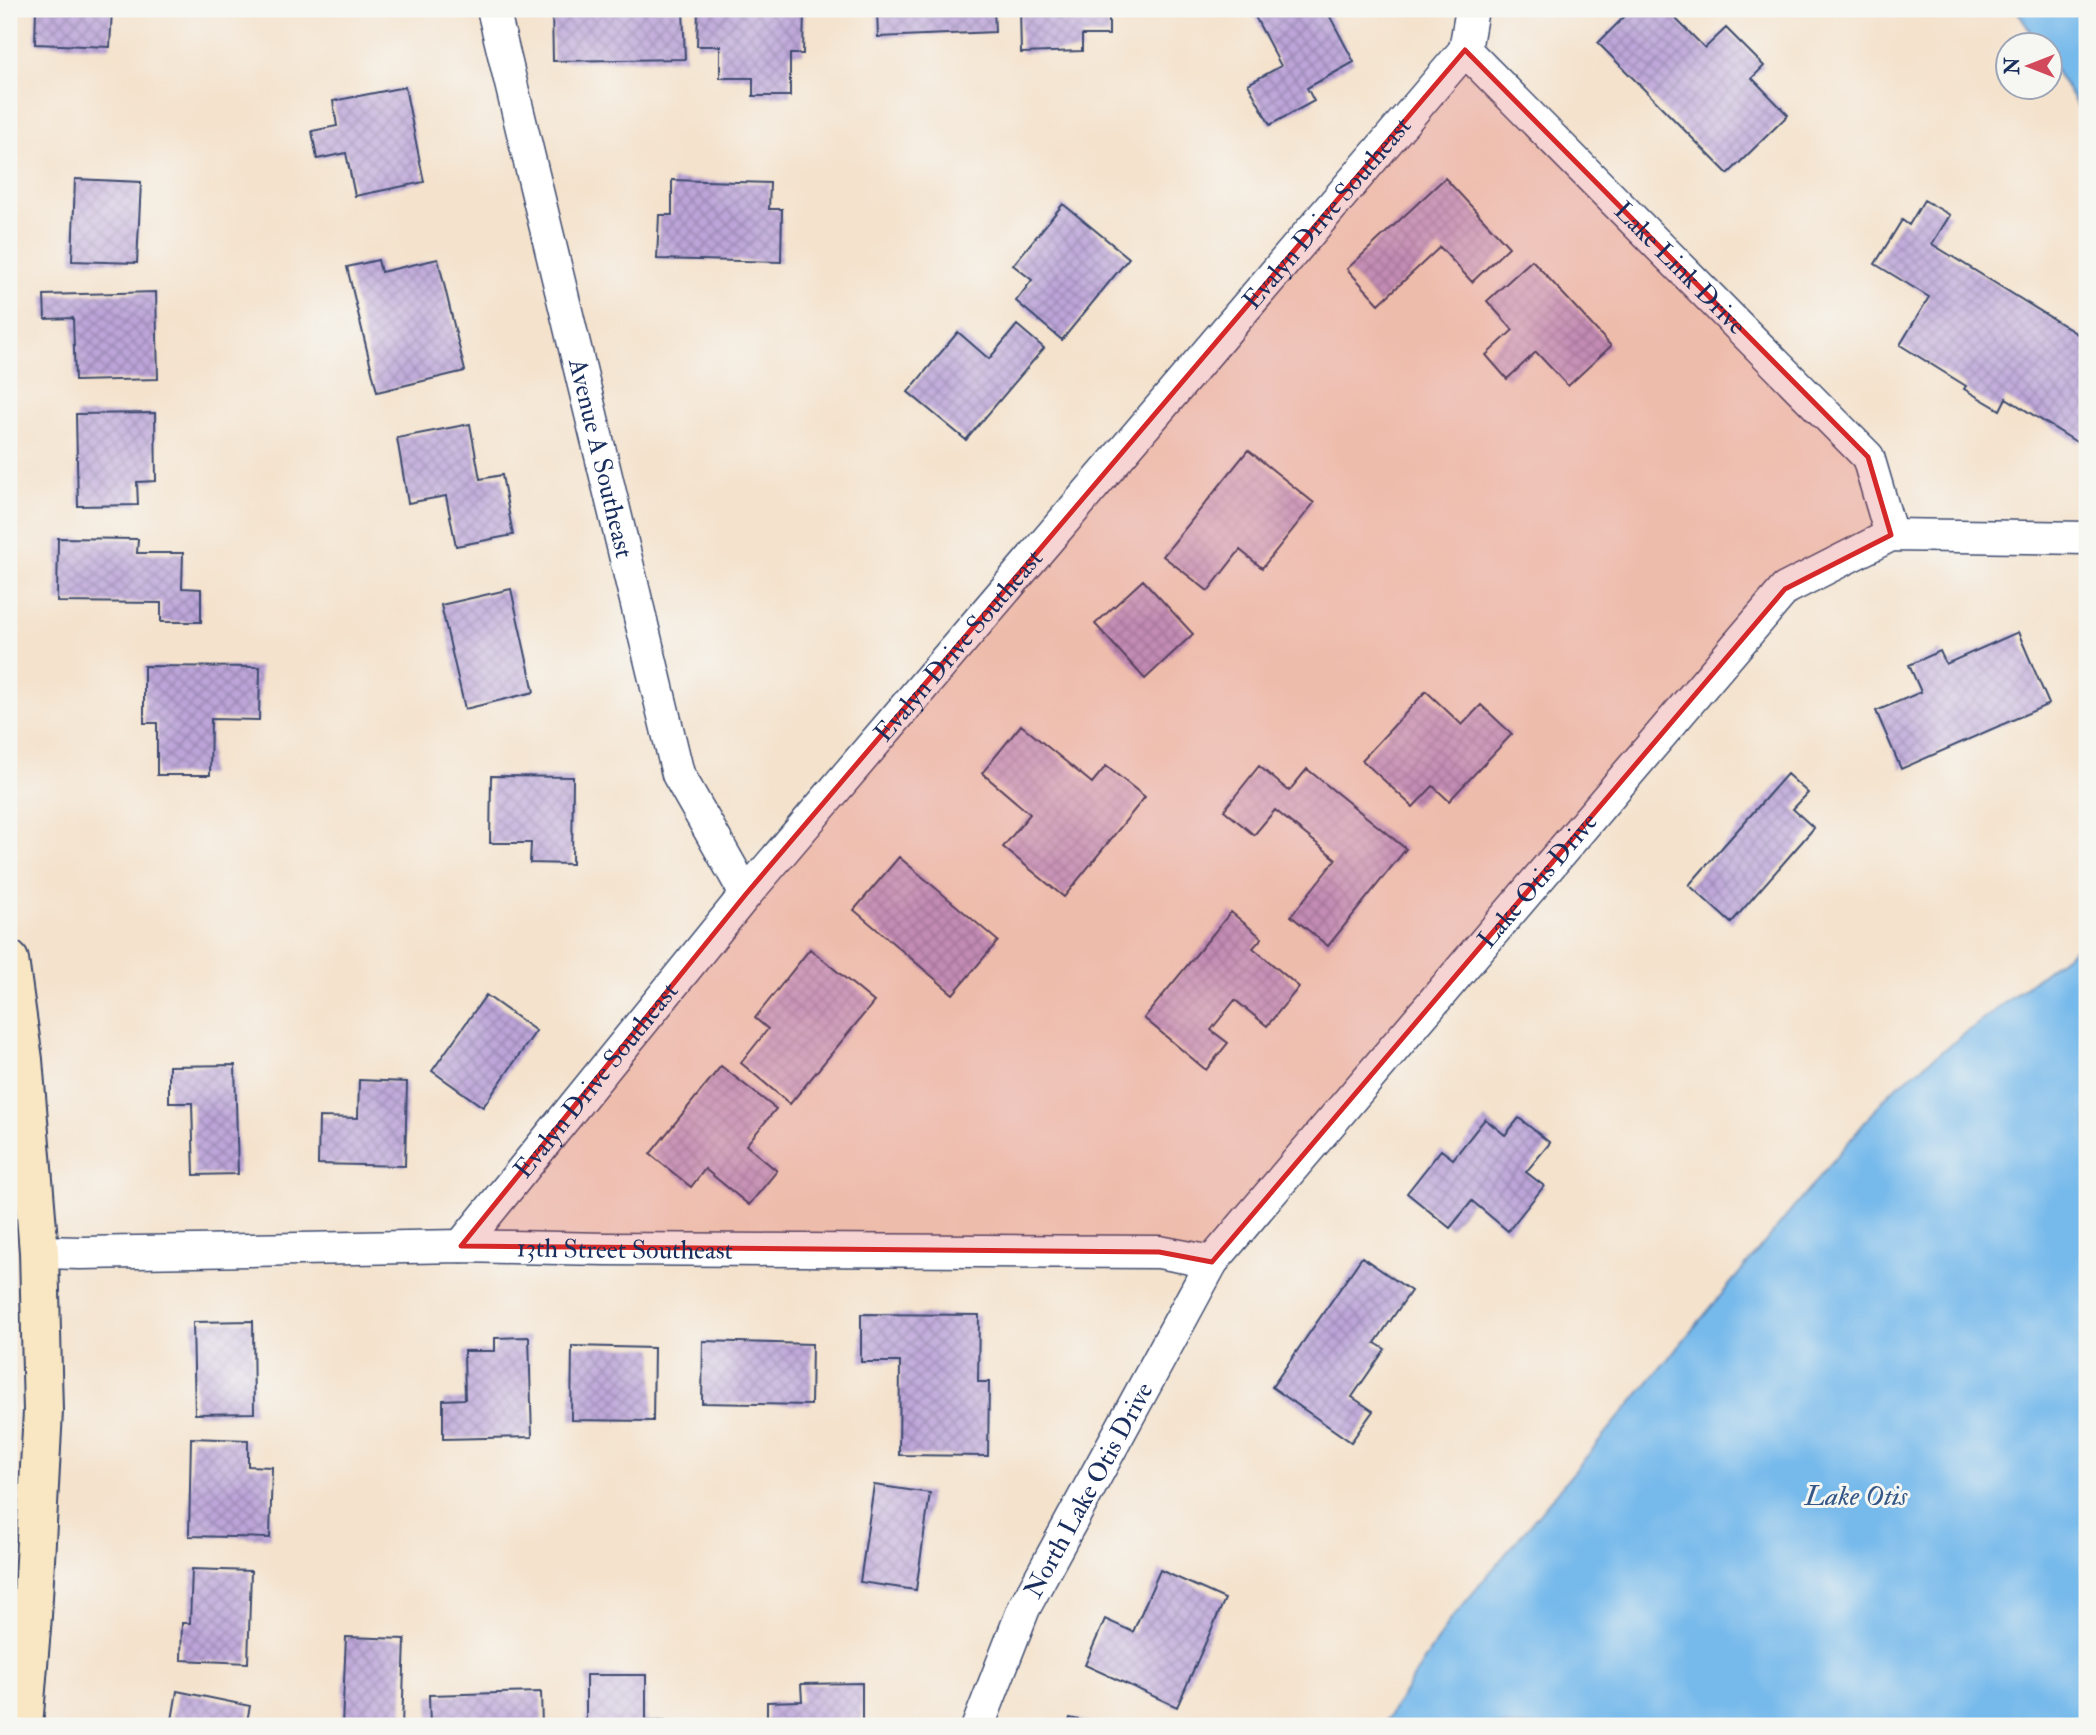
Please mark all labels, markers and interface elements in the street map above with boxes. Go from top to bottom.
north arrow [1994,32,2064,102]
text: N [2001,57,2025,76]
street label: Evalyn Drive Southeast [1236,110,1418,316]
street label: Lake Link Drive [1607,195,1753,342]
street label: Avenue A Southeast [561,354,640,561]
street label: Evalyn Drive Southeast [868,543,1050,749]
street label: Lake Otis Drive [1471,806,1605,955]
street label: Evalyn Drive Southeast [507,976,685,1185]
street label: 13th Street Southeast [516,1232,733,1267]
street label: North Lake Otis Drive [1017,1377,1161,1604]
water label: Lake Otis [1804,1479,1909,1514]

